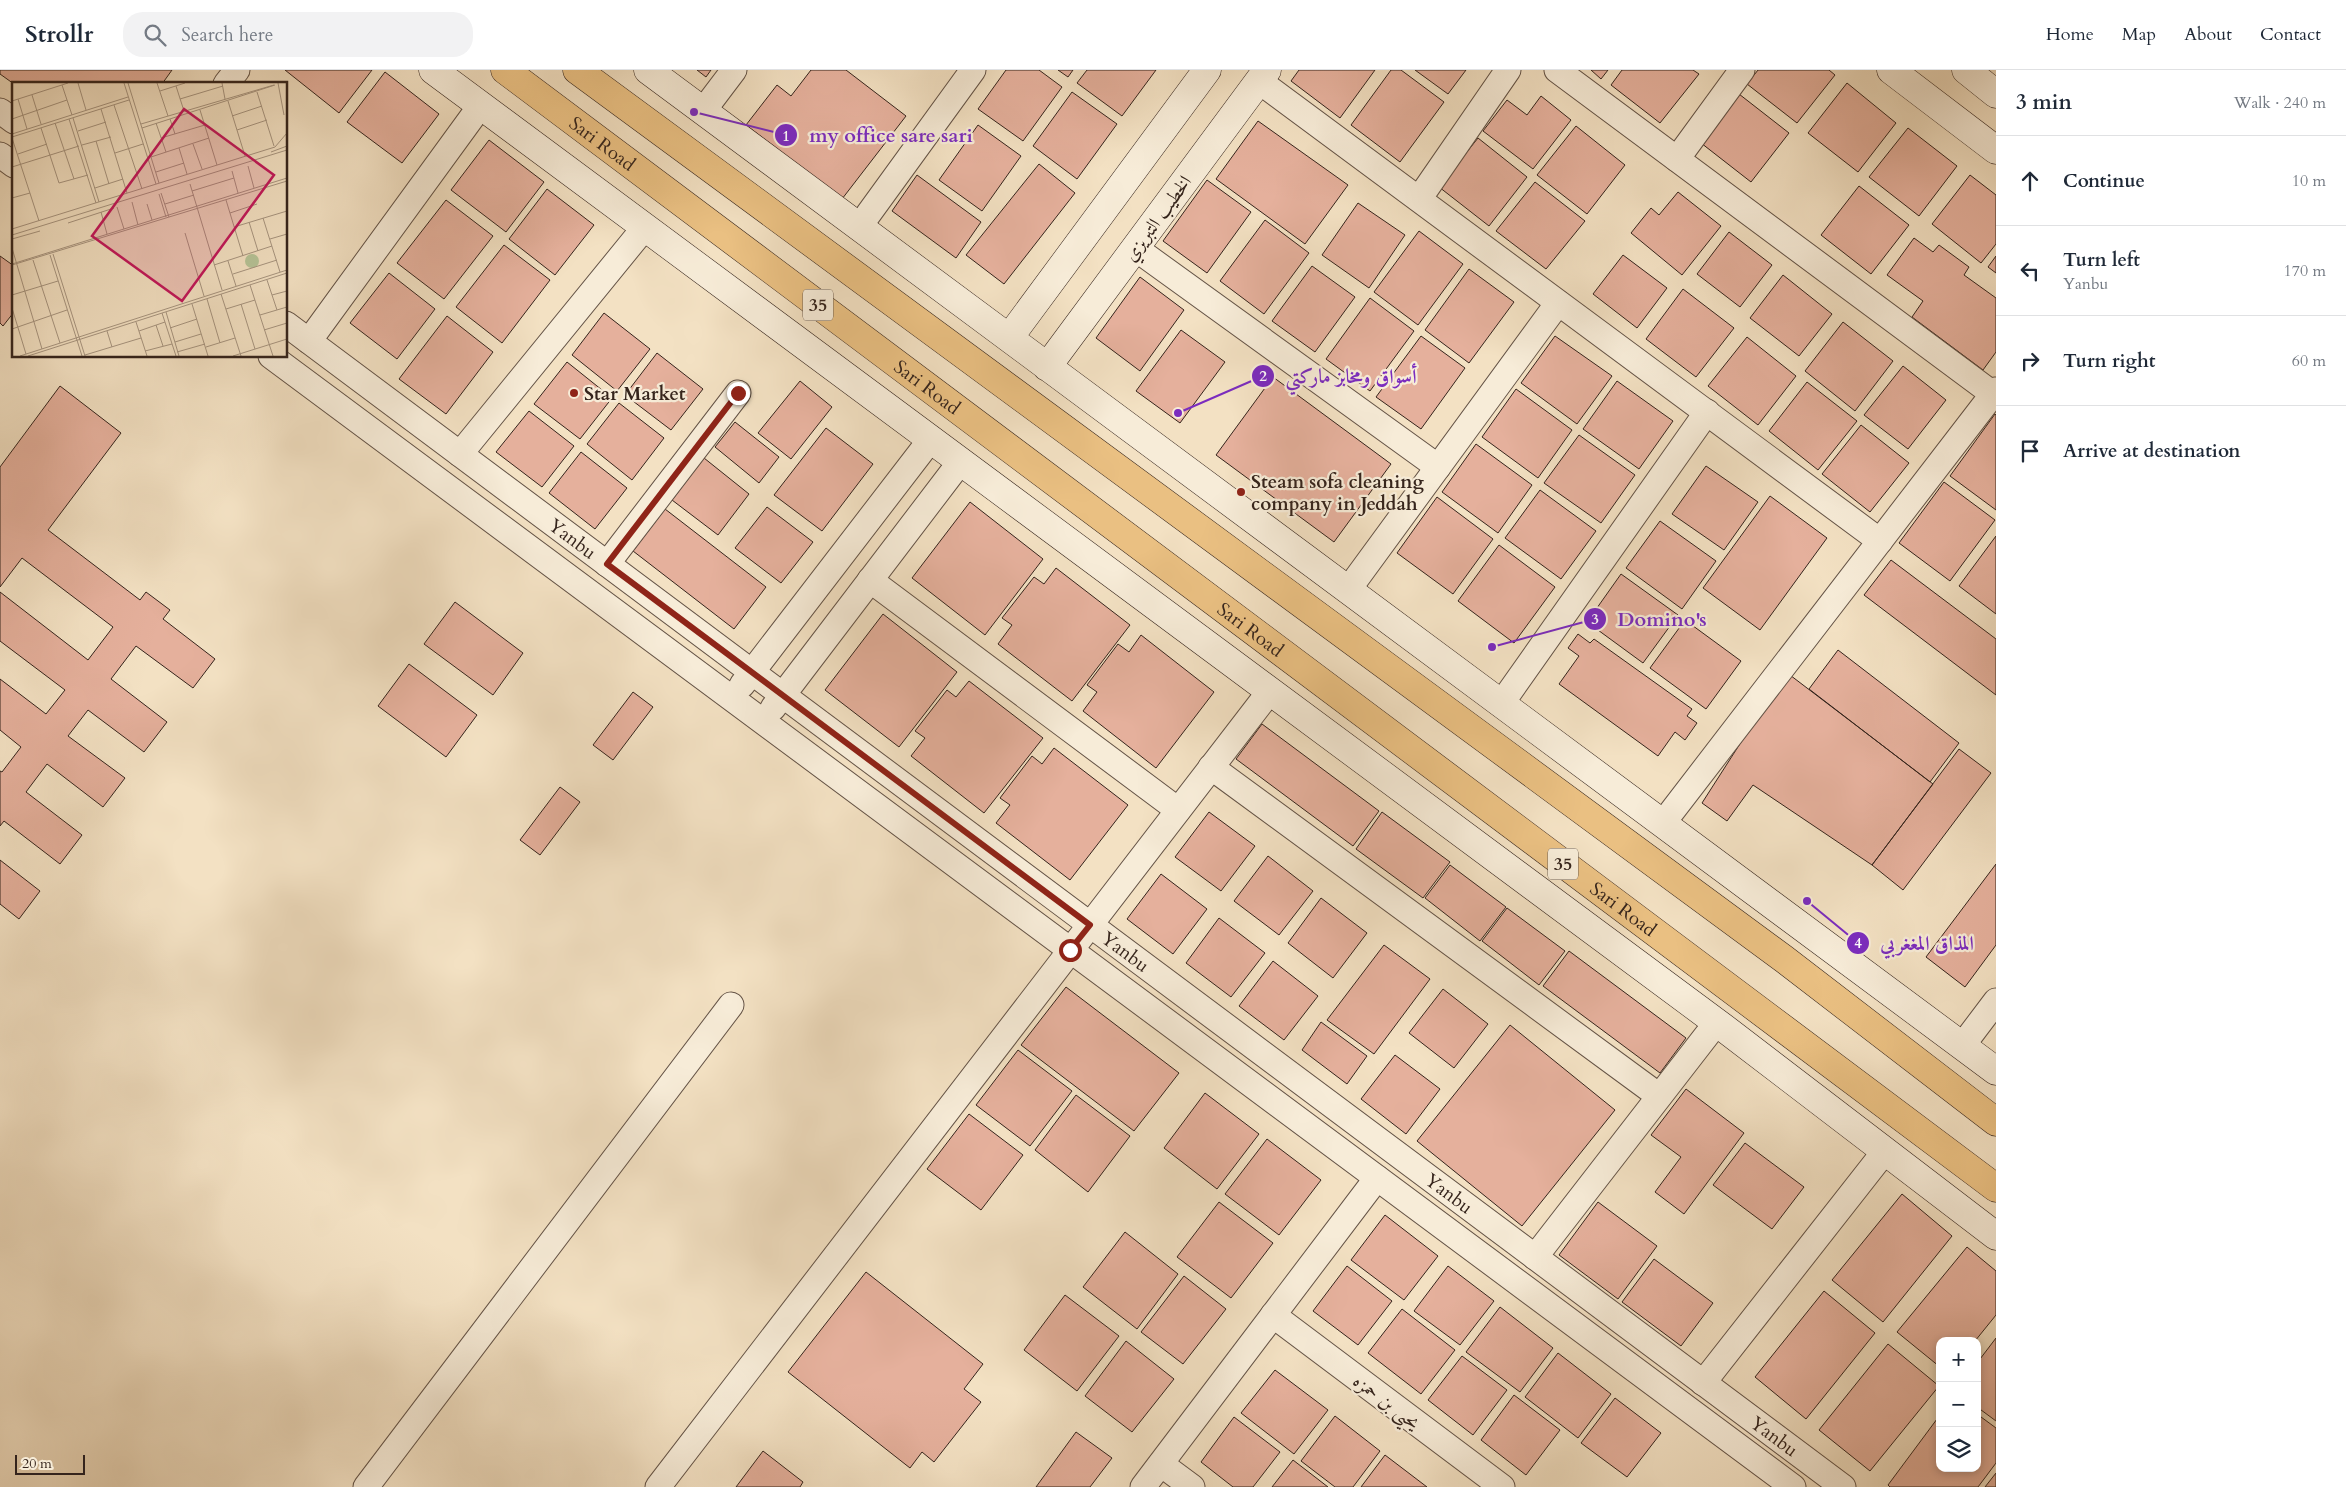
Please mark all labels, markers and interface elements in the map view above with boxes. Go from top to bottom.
search box [123,12,473,57]
text: Strollr [25,18,93,51]
icon: search [141,21,169,49]
text: Search here [181,22,273,48]
text: Home [2046,22,2094,47]
text: Map [2122,22,2156,47]
text: About [2184,22,2232,47]
text: Contact [2260,22,2321,47]
inset map [12,82,288,358]
text: 3 min [2016,88,2072,117]
text: Walk · 240 m [2234,92,2326,114]
street label: Sari Road [563,111,641,177]
callout: my office sare sari [774,118,983,153]
text: my office sare sari [809,122,973,149]
text: 1 [782,126,790,146]
icon: ahead [2016,167,2044,195]
text: Continue [2063,168,2145,194]
street label: الخطيب التبريزي [1118,170,1200,268]
text: 10 m [2292,170,2326,192]
text: Turn left [2063,247,2140,273]
icon: left [2016,257,2044,285]
text: 170 m [2284,260,2326,282]
text: Yanbu [2063,273,2108,295]
road number: 35 [803,290,833,320]
icon: right [2016,347,2044,375]
text: Turn right [2063,348,2155,374]
text: 60 m [2292,350,2326,372]
street label: Sari Road [888,354,965,421]
callout: أسواق ومخابز ماركتي [1250,358,1427,393]
text: أسواق ومخابز ماركتي [1285,363,1417,396]
text: 2 [1259,366,1267,386]
place label: Star Market [584,381,686,407]
route end [727,382,750,405]
marker: Star Market [568,387,580,399]
icon: arrive [2016,437,2044,465]
text: Arrive at destination [2063,438,2240,464]
place label: Steam sofa cleaning company in Jeddah [1251,469,1424,517]
marker: Steam sofa cleaning company in Jeddah [1235,486,1247,498]
street label: Yanbu [543,513,602,566]
street label: Sari Road [1211,596,1289,663]
callout: Domino's [1582,602,1717,637]
text: Domino's [1617,606,1707,633]
text: 3 [1591,609,1599,629]
road number: 35 [1548,849,1578,880]
street label: Sari Road [1584,876,1661,943]
street label: Yanbu [1096,925,1154,978]
callout: المذاق المغغربي [1845,926,1984,961]
text: المذاق المغغربي [1879,930,1974,959]
text: 4 [1854,933,1862,953]
route start [1059,939,1082,962]
street label: Yanbu [1419,1167,1478,1220]
map controls [1936,1337,1981,1472]
button: + [1936,1337,1981,1382]
street label: يحيى بن حمزه [1346,1368,1426,1439]
button: − [1936,1382,1981,1427]
street label: Yanbu [1745,1410,1803,1463]
button: layers [1936,1427,1981,1472]
scale bar [15,1452,85,1475]
text: 20 m [22,1454,52,1473]

